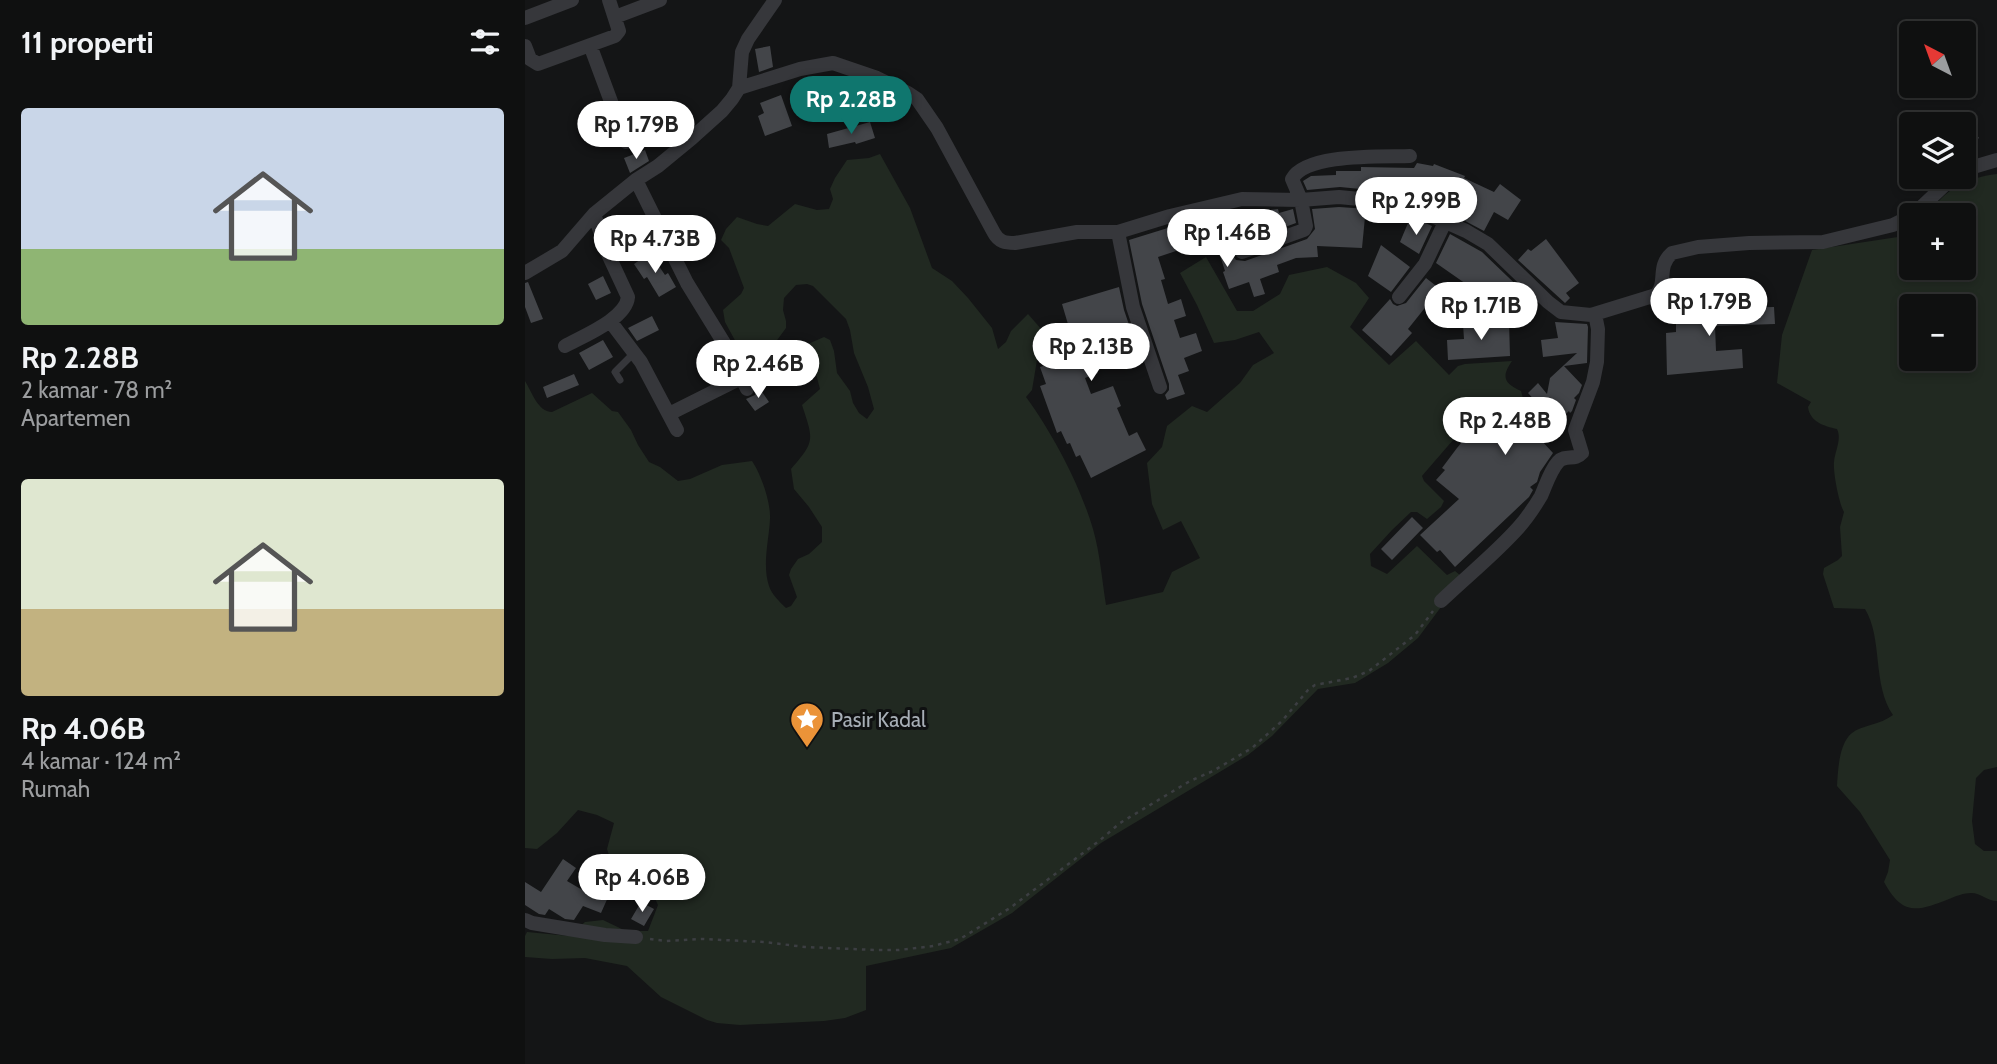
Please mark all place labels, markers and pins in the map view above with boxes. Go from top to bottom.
pin: Rp 2.28B [779,76,923,136]
pin: Rp 1.79B [564,102,708,161]
pin: Rp 2.99B [1344,177,1488,237]
pin: Rp 1.46B [1155,210,1299,269]
pin: Rp 4.73B [583,216,727,275]
pin: Rp 1.79B [1637,278,1781,338]
pin: Rp 1.71B [1409,282,1553,342]
pin: Rp 2.13B [1019,324,1163,383]
pin: Rp 2.46B [686,340,830,400]
pin: Rp 2.48B [1433,398,1577,457]
place icon: Pasir Kadal [788,700,826,749]
place label: Pasir Kadal [831,707,926,732]
pin: Rp 4.06B [570,855,714,914]

